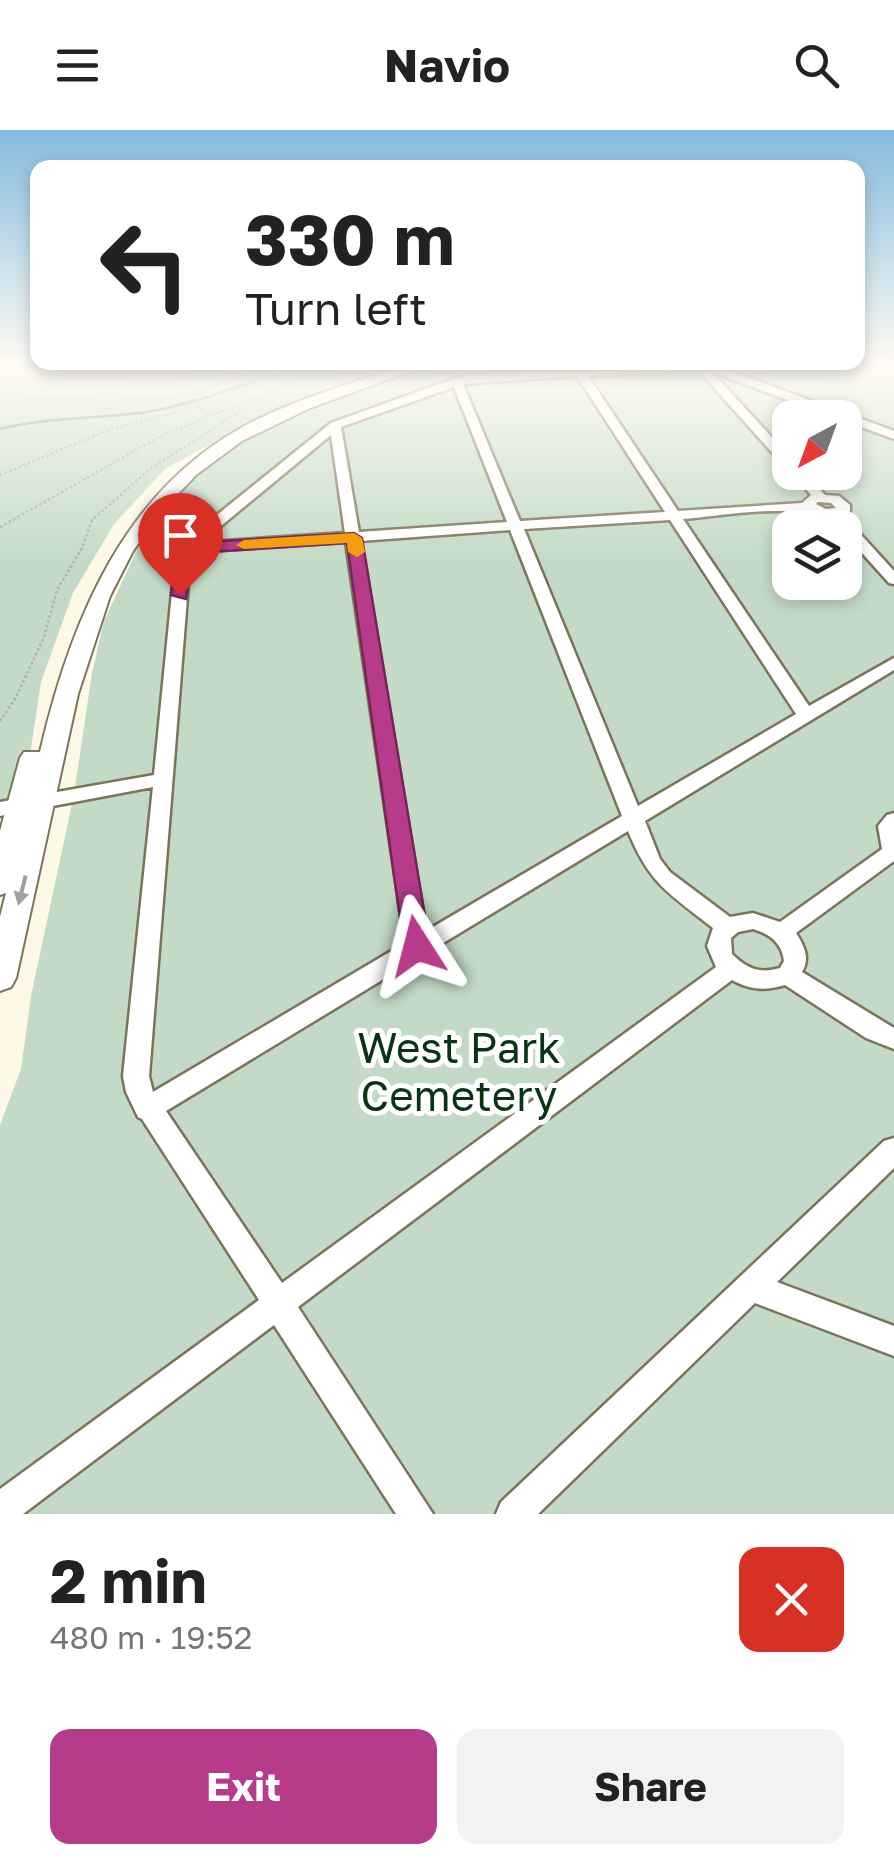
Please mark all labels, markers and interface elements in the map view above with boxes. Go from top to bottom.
icon: menu [50,38,105,93]
text: Navio [384,38,510,92]
icon: search [789,38,844,93]
text: 330 m [245,196,455,280]
icon: left [80,200,210,330]
text: Turn left [245,281,427,335]
north arrow [772,400,862,490]
map controls [772,400,862,600]
pin [138,493,223,596]
icon: arrive [153,508,208,563]
button: layers [772,510,862,600]
one-way arrow [14,875,29,906]
position arrow [365,894,469,998]
park label: West Park Cemetery [357,1022,561,1120]
text: 2 min [50,1544,207,1616]
button: close [739,1547,844,1652]
text: 480 m · 19:52 [50,1618,252,1656]
button: Exit [50,1729,437,1844]
button: Share [457,1729,844,1844]

